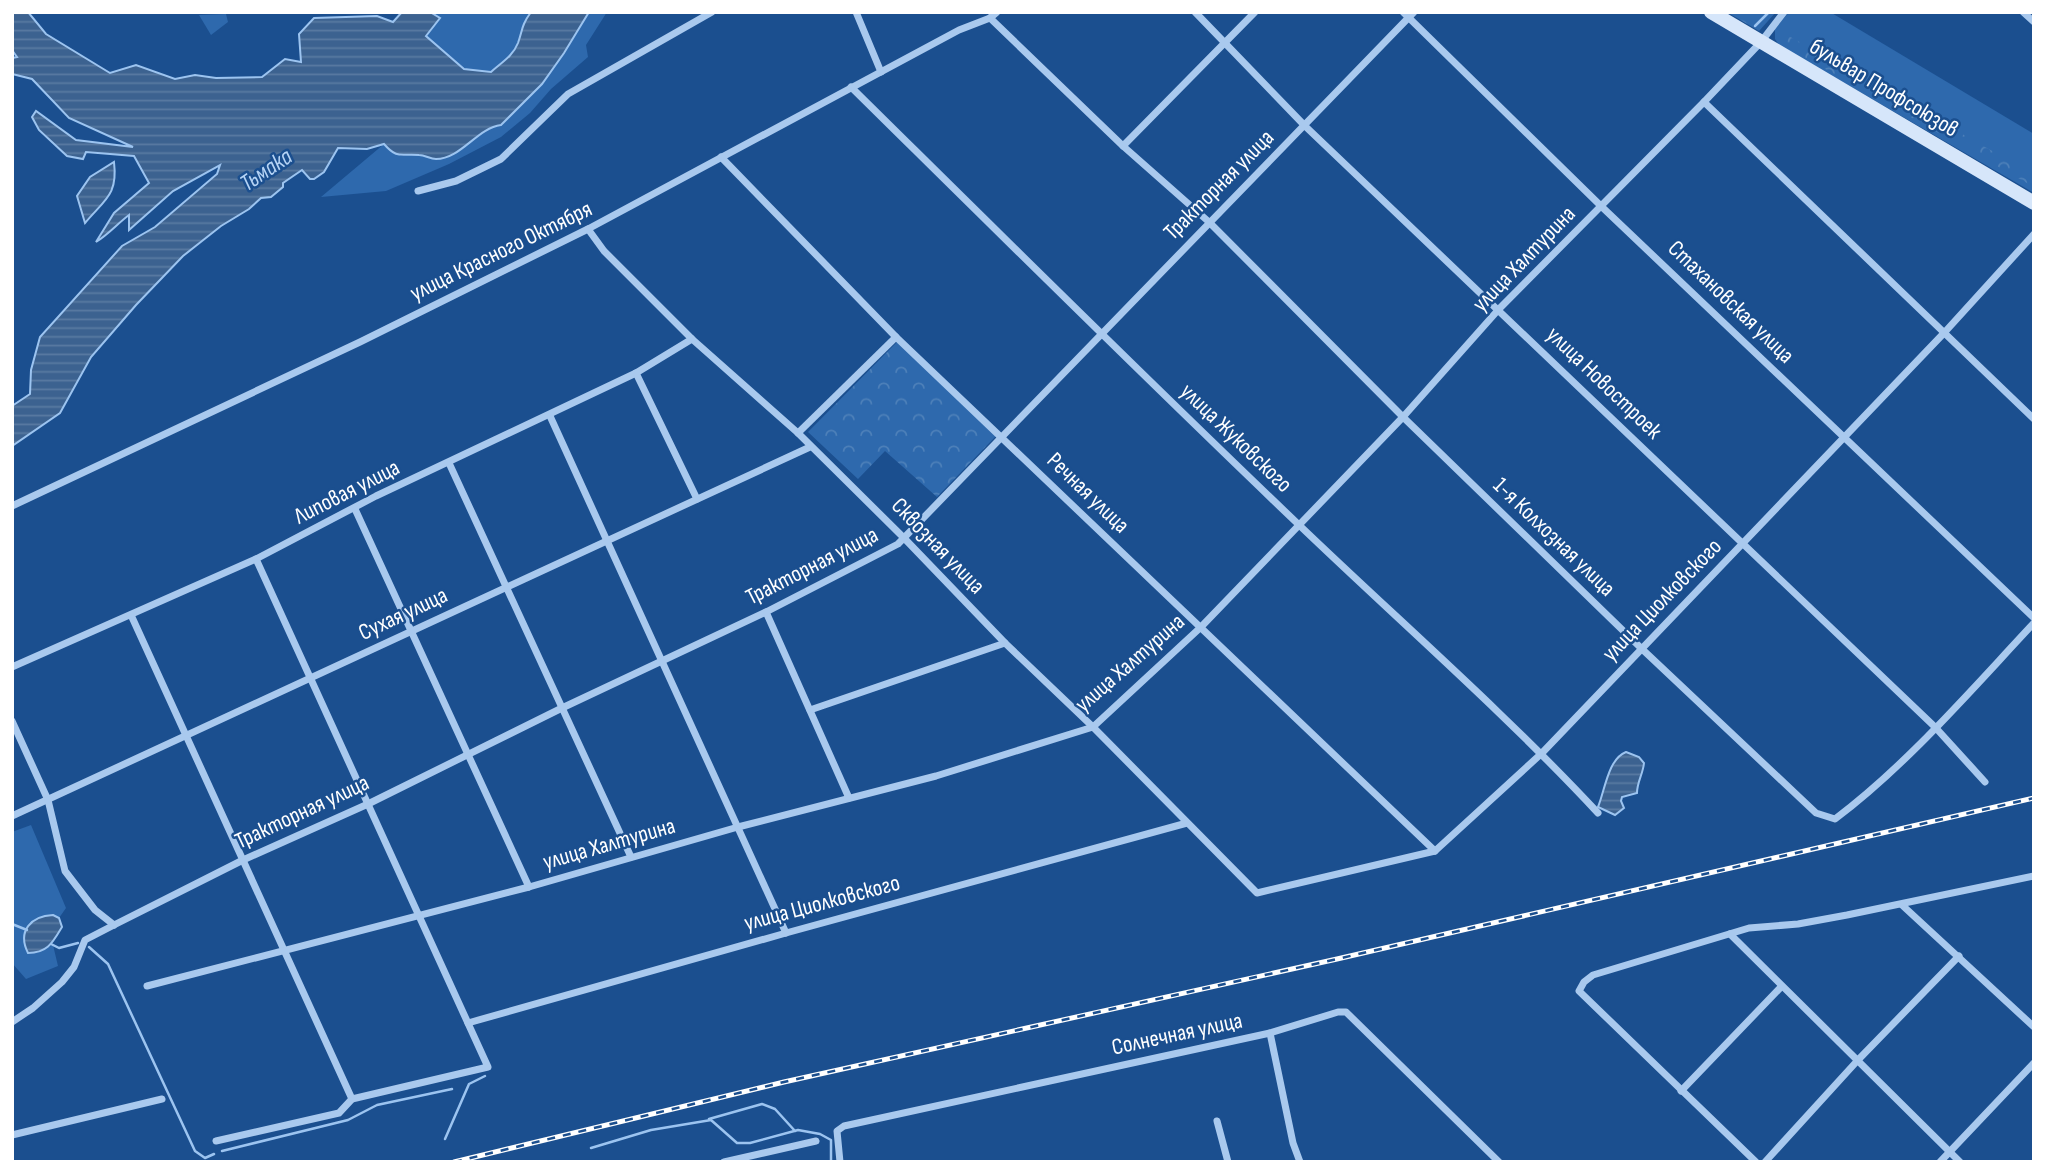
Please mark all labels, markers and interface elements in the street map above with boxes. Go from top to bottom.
street label: бульвар Профсоюзов [1804,32,1964,144]
street label: Тракторная улица [1158,124,1280,246]
water label: Тьмака [234,142,298,198]
street label: улица Красного Октября [405,195,597,307]
street label: улица Халтурина [1467,200,1581,318]
street label: Стахановская улица [1662,235,1800,369]
street label: улица Новостроек [1540,321,1668,445]
street label: улица Жуковского [1174,378,1298,498]
street label: Речная улица [1041,447,1135,539]
street label: Липовая улица [289,453,404,531]
street label: 1-я Колхозная улица [1487,472,1621,602]
street label: Сквозная улица [885,492,991,600]
street label: Тракторная улица [741,521,883,611]
street label: улица Циолковского [1596,533,1728,667]
street label: Сухая улица [354,581,452,647]
street label: улица Халтурина [1069,608,1191,718]
street label: Тракторная улица [231,769,373,855]
street label: улица Халтурина [540,812,678,876]
street label: улица Циолковского [741,869,903,937]
street label: Солнечная улица [1109,1007,1245,1061]

